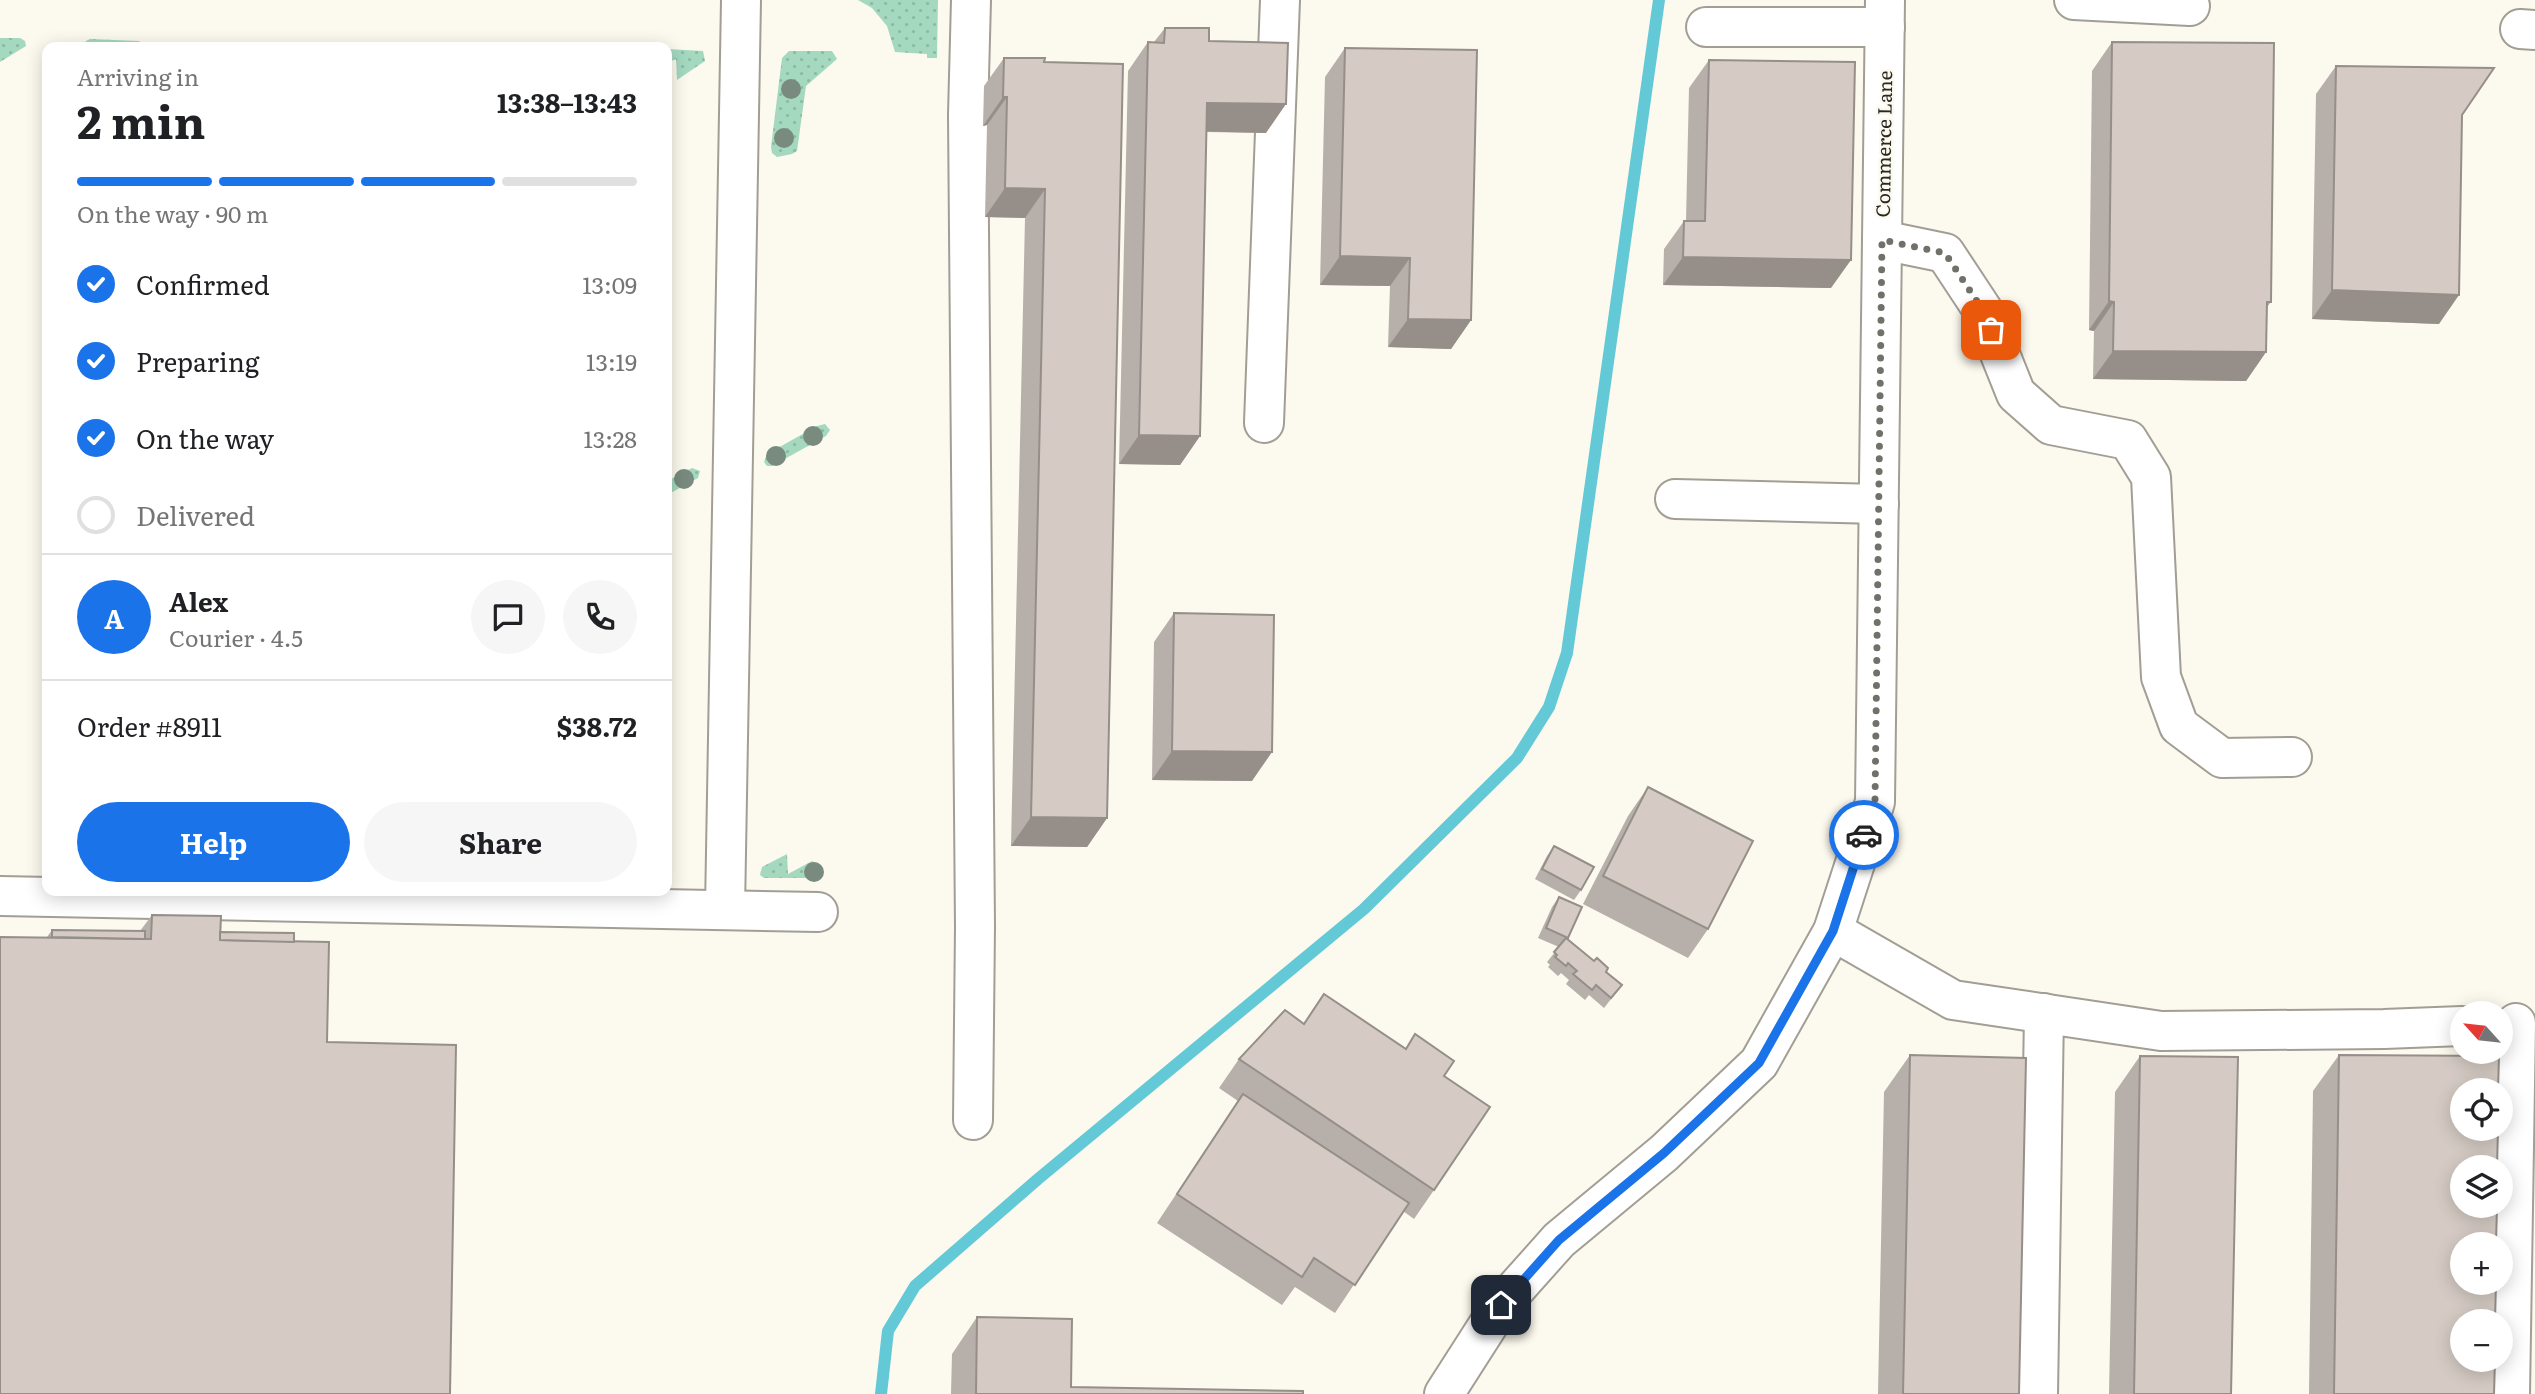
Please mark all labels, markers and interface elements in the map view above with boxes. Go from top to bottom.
text: Arriving in [77,59,199,93]
street label: Commerce Lane [1868,70,1898,218]
text: 13:38–13:43 [497,82,637,121]
text: 2 min [77,85,206,153]
text: On the way · 90 m [77,196,268,230]
text: Confirmed [136,264,270,303]
icon: check [77,265,115,303]
text: 13:09 [582,267,637,301]
pin [1961,300,2021,360]
icon: bag [1972,311,2010,349]
text: Preparing [136,341,259,380]
icon: check [77,342,115,380]
text: 13:19 [586,344,637,378]
text: On the way [136,418,274,457]
icon: check [77,419,115,457]
text: 13:28 [583,421,637,455]
text: Delivered [136,495,255,534]
button: chat [471,580,545,654]
button: phone [563,580,637,654]
text: Alex [169,581,228,620]
text: A [104,598,124,637]
text: Courier · 4.5 [169,620,303,654]
text: Order #8911 [77,706,222,745]
text: $38.72 [557,706,637,745]
courier [1829,800,1899,870]
button: Help [77,802,350,882]
button: Share [364,802,637,882]
icon: car [1845,816,1883,854]
north arrow [2450,1001,2513,1064]
map controls [2450,1001,2513,1372]
button: locate [2450,1078,2513,1141]
button: layers [2450,1155,2513,1218]
button: + [2450,1232,2513,1295]
pin [1471,1275,1531,1335]
icon: home [1482,1286,1520,1324]
button: − [2450,1309,2513,1372]

